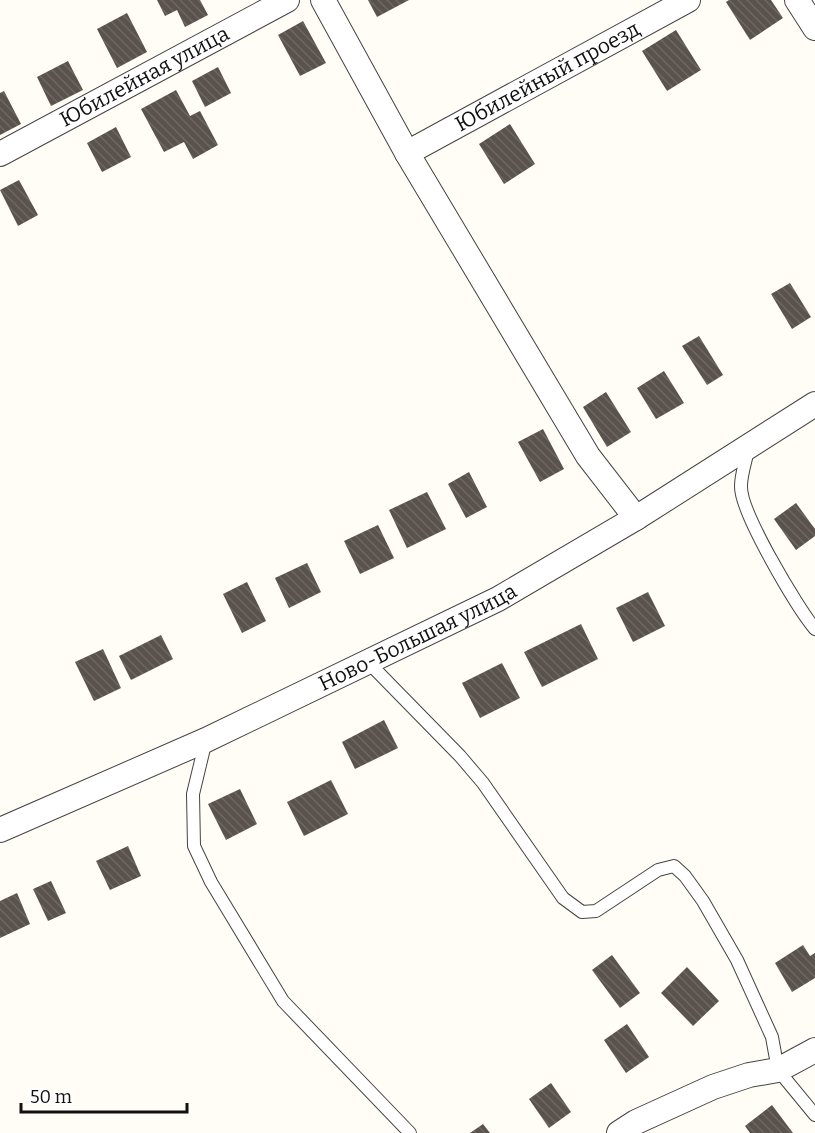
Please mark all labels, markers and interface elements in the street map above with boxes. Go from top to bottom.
street label: Юбилейный проезд [451,16,645,137]
street label: Юбилейная улица [55,20,234,133]
street label: Ново-Большая улица [314,578,522,697]
scale bar [21,1076,188,1114]
text: 50 m [30,1086,72,1108]

